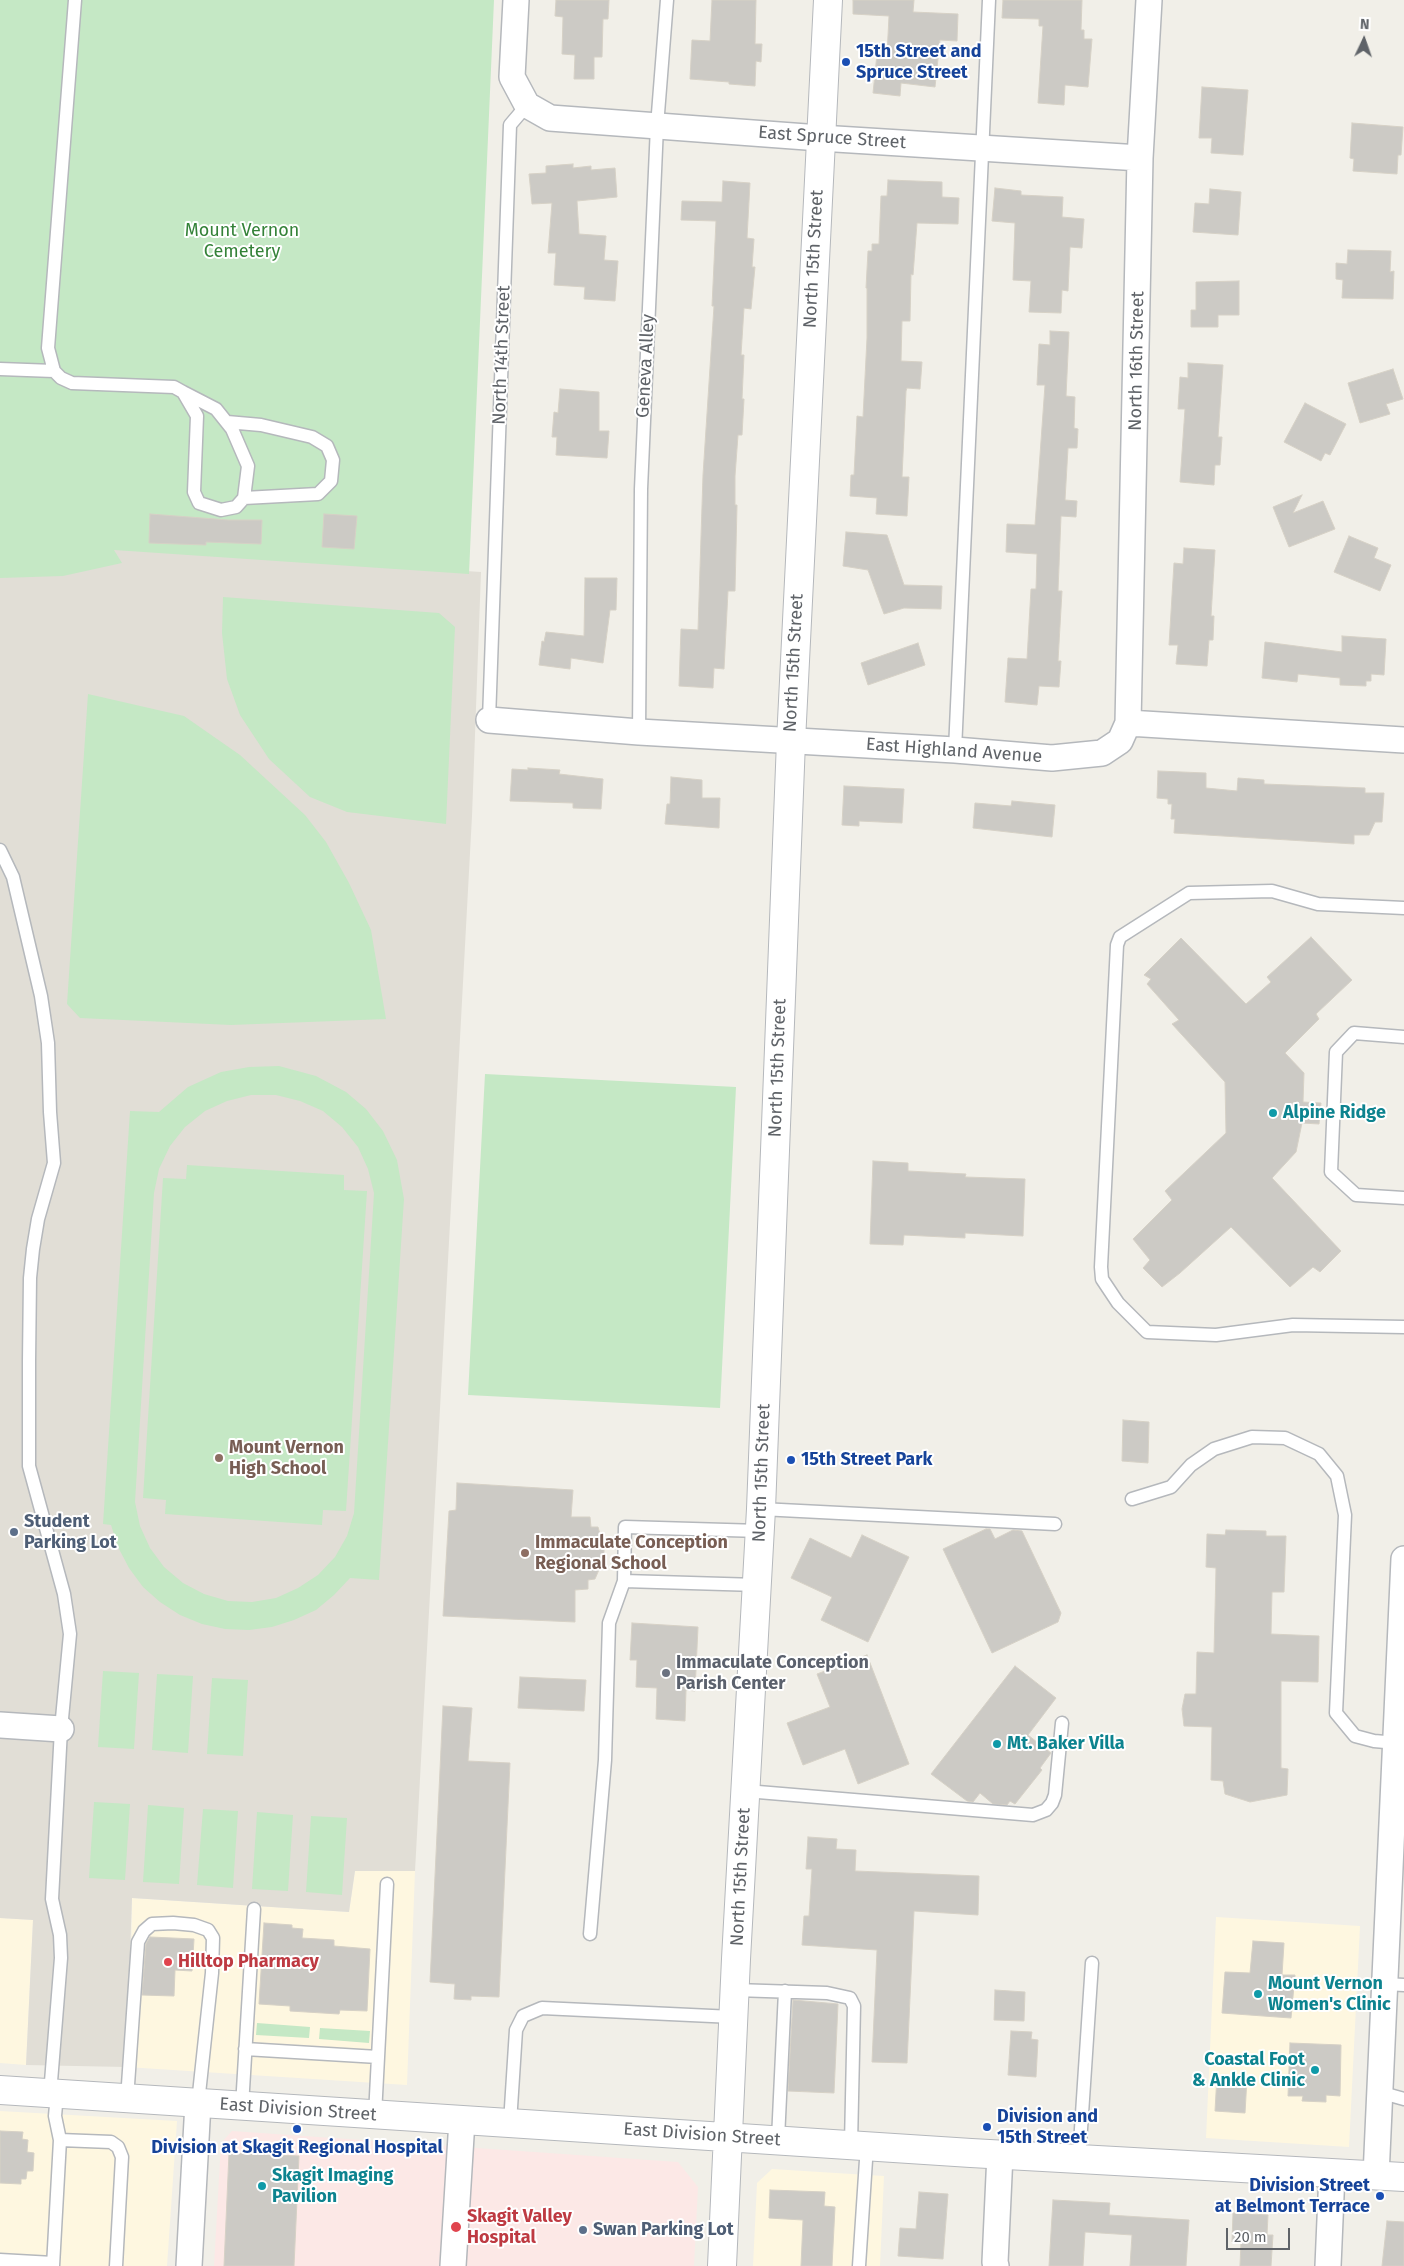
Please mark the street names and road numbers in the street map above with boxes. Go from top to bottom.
street label: East Spruce Street [757,122,907,154]
street label: North 15th Street [800,189,828,329]
street label: North 14th Street [489,285,515,425]
street label: North 16th Street [1125,291,1149,431]
street label: Geneva Alley [632,314,660,418]
street label: North 15th Street [780,593,808,733]
street label: East Highland Avenue [865,734,1043,768]
street label: North 15th Street [765,998,791,1138]
street label: North 15th Street [749,1403,775,1543]
street label: North 15th Street [727,1807,755,1947]
street label: East Division Street [219,2094,377,2126]
street label: East Division Street [623,2119,781,2151]

